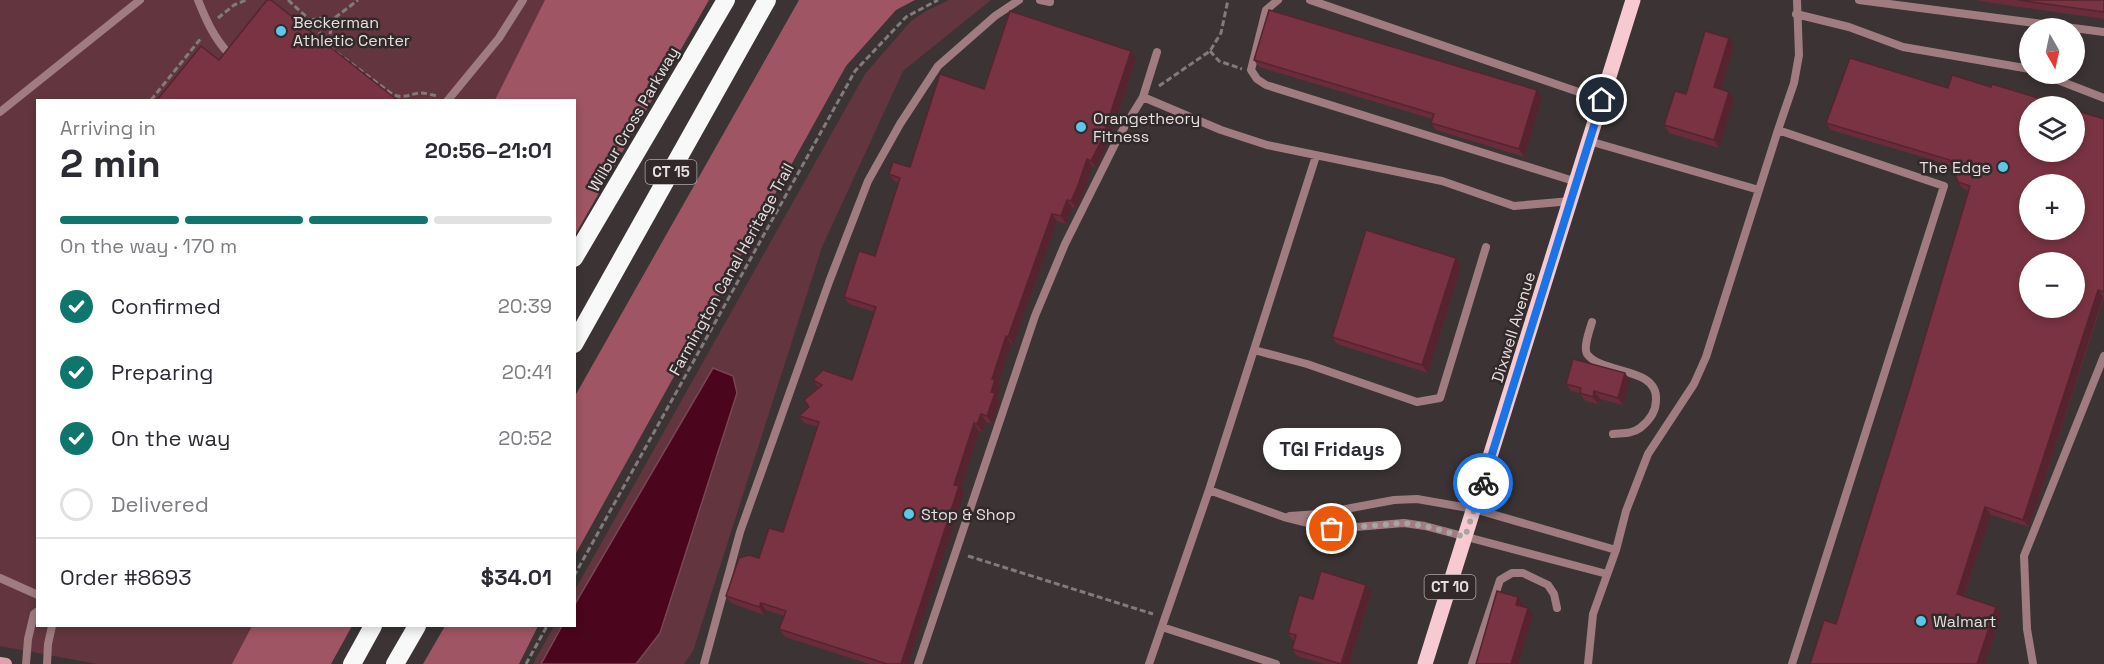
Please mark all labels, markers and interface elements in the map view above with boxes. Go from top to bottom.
place label: Beckerman Athletic Center [293,12,410,51]
north arrow [2019,18,2085,84]
map controls [2019,18,2085,318]
marker: Beckerman Athletic Center [274,24,288,38]
street label: Wilbur Cross Parkway [583,43,683,195]
pin [1576,74,1627,125]
icon: home [1585,83,1618,116]
button: layers [2019,96,2085,162]
place label: Orangetheory Fitness [1093,108,1200,147]
text: Arriving in [60,115,156,141]
marker: Orangetheory Fitness [1074,120,1088,134]
text: 20:56–21:01 [425,136,552,164]
text: 2 min [60,139,161,188]
place label: The Edge [1919,157,1991,178]
street label: Farmington Canal Heritage Trail [664,159,799,379]
road number: CT 15 [646,160,696,184]
marker: The Edge [1996,160,2010,174]
button: + [2019,174,2085,240]
text: On the way · 170 m [60,233,237,259]
button: − [2019,252,2085,318]
street label: Dixwell Avenue [1487,269,1540,385]
icon: check [60,290,93,323]
text: Confirmed [111,292,221,320]
text: 20:39 [498,293,552,319]
icon: check [60,356,93,389]
text: Preparing [111,358,213,386]
text: 20:41 [502,359,552,385]
icon: check [60,422,93,455]
text: On the way [111,424,230,452]
text: 20:52 [498,425,552,451]
callout: TGI Fridays [1263,427,1401,469]
text: TGI Fridays [1279,436,1385,462]
courier [1453,453,1513,513]
icon: bike [1467,467,1500,500]
text: Delivered [111,490,209,518]
pin [1306,503,1357,554]
place label: Stop & Shop [921,504,1016,525]
marker: Stop & Shop [902,507,916,521]
icon: bag [1315,512,1348,545]
text: Order #8693 [60,563,192,591]
text: $34.01 [481,563,552,591]
road number: CT 10 [1424,575,1476,599]
place label: Walmart [1933,611,1996,632]
marker: Walmart [1914,614,1928,628]

